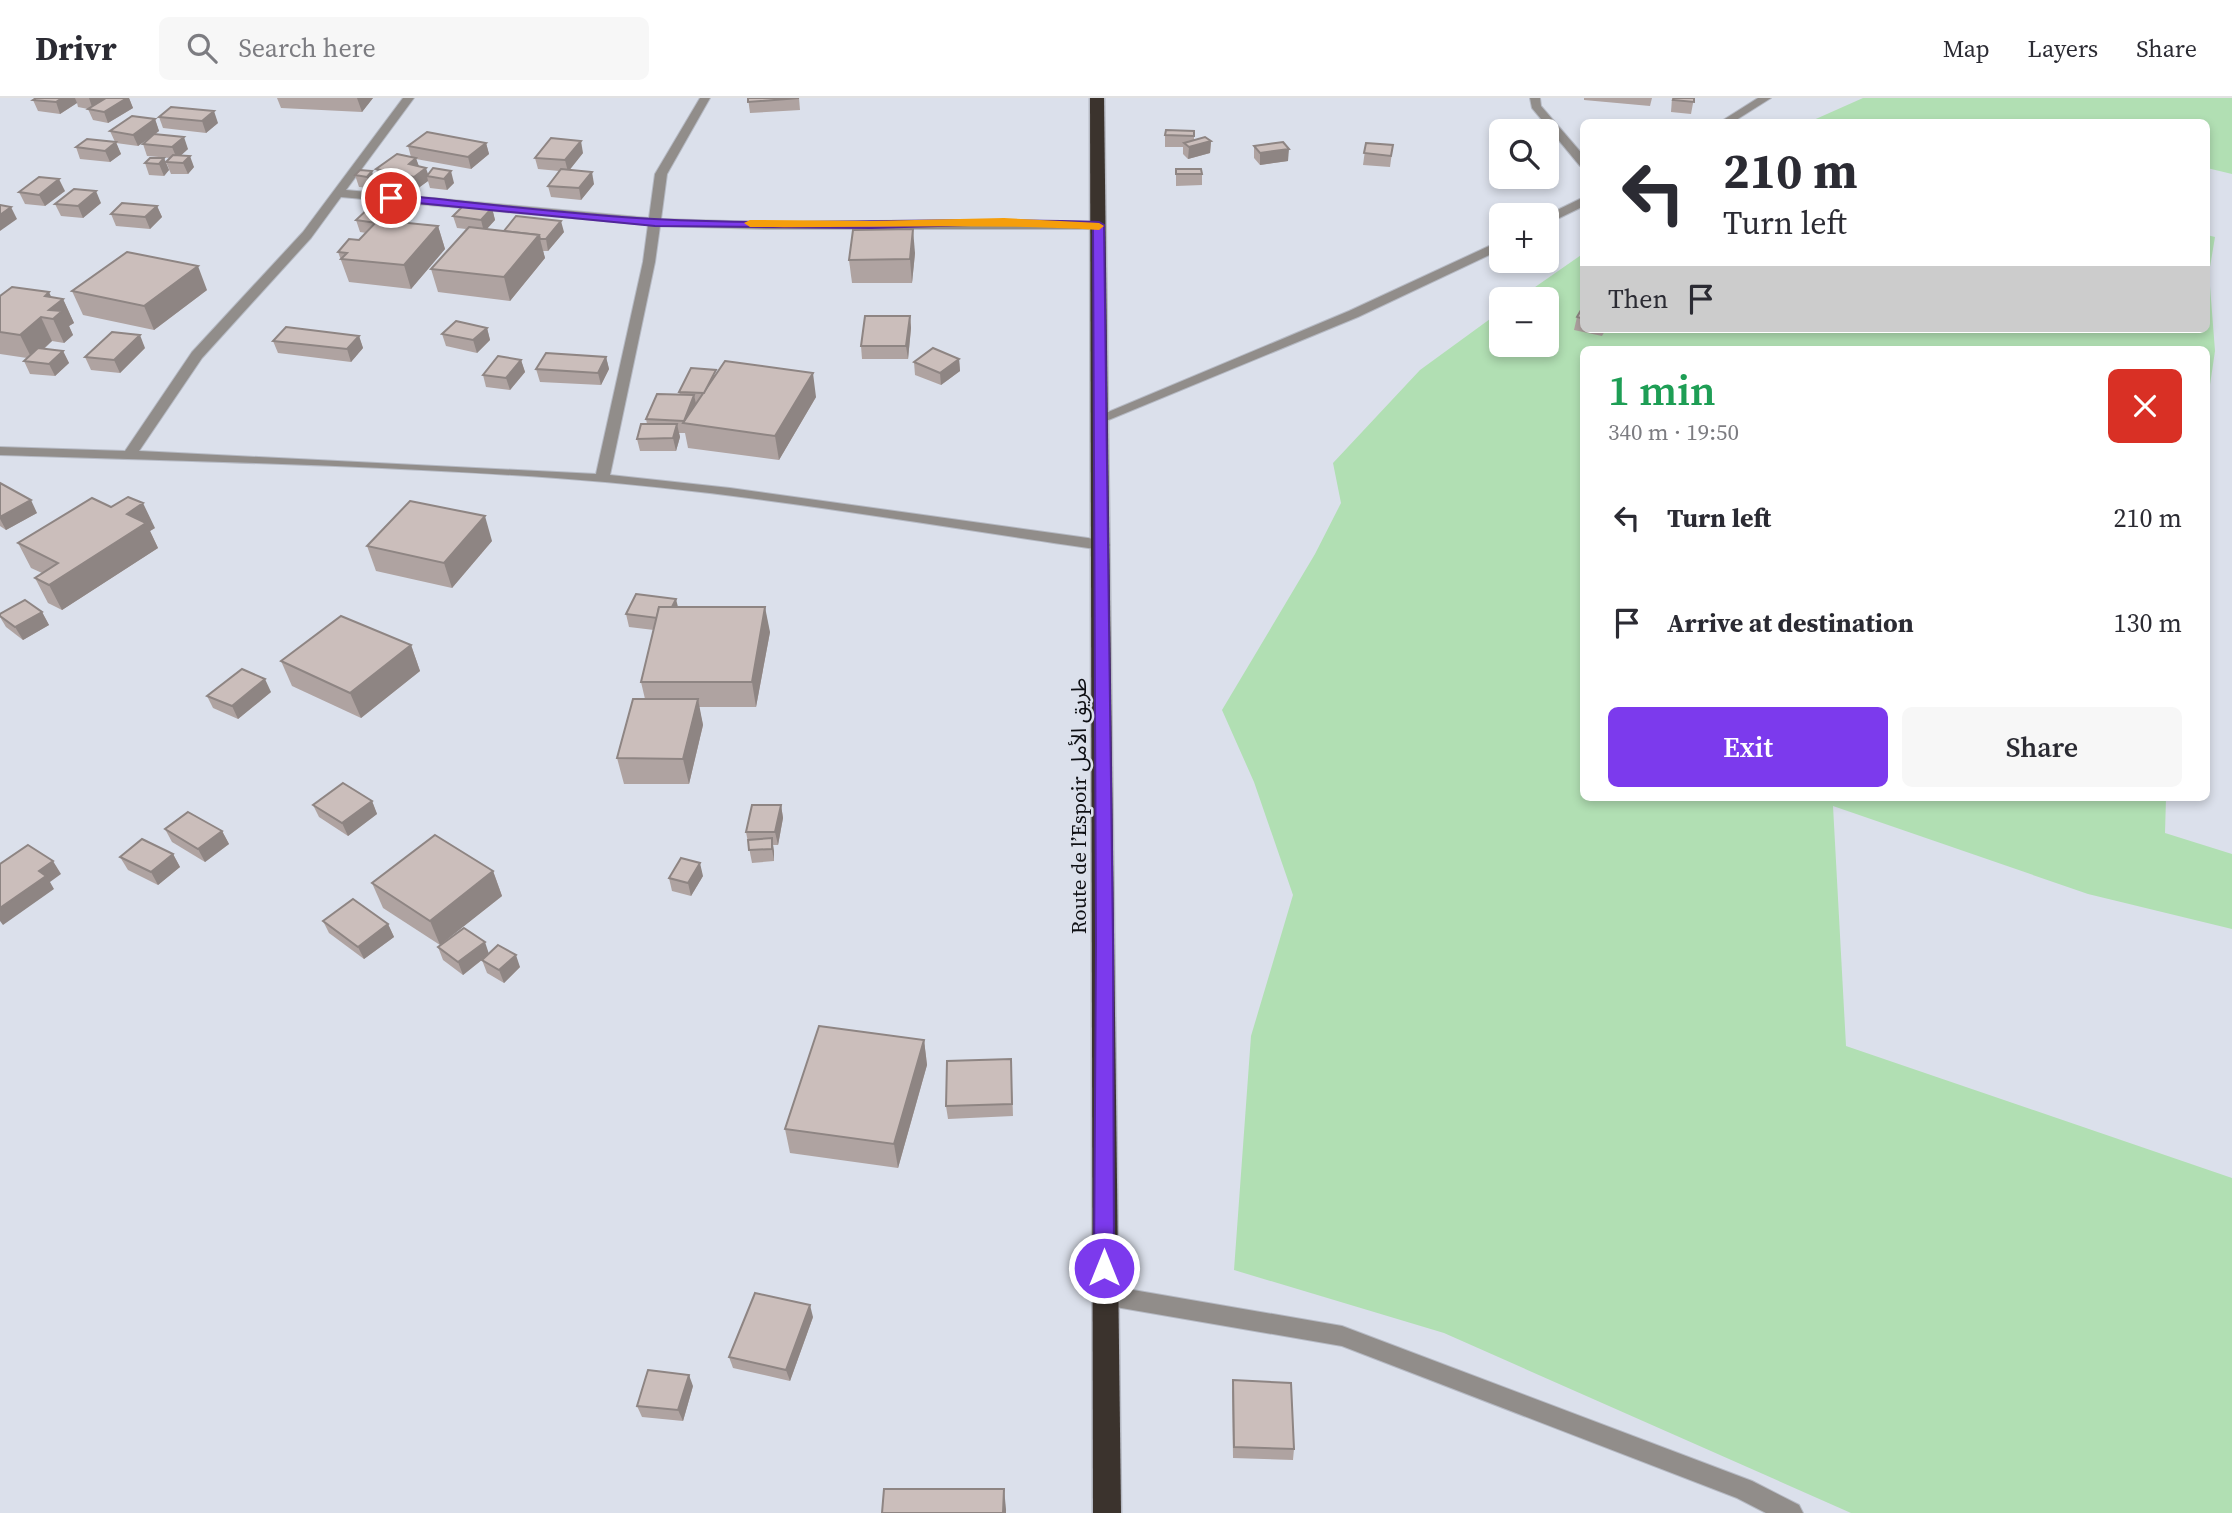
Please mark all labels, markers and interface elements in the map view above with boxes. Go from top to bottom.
search box [159,17,649,80]
text: Drivr [35,26,117,71]
icon: search [183,29,221,67]
text: Search here [239,30,376,66]
text: Map [1943,32,1990,65]
text: Layers [2028,32,2098,65]
text: Share [2136,32,2197,65]
map controls [1489,119,1559,357]
button: search [1489,119,1559,189]
text: 210 m [1723,137,1858,204]
icon: left [1608,147,1699,238]
pin [361,168,421,228]
icon: arrive [372,179,410,217]
text: Turn left [1723,201,1847,245]
button: + [1489,203,1559,273]
icon: arrive [1682,280,1720,318]
text: Then [1608,281,1668,317]
button: − [1489,287,1559,357]
text: 1 min [1608,361,1716,419]
button: close [2108,369,2182,443]
text: 340 m · 19:50 [1608,416,1739,448]
icon: left [1608,499,1646,537]
text: Turn left [1667,500,1771,536]
text: 210 m [2114,500,2182,536]
icon: arrive [1608,604,1646,642]
text: Arrive at destination [1667,605,1914,641]
text: 130 m [2114,605,2182,641]
street label: Route de l’Espoir طريق الأمل [1064,678,1093,934]
button: Exit [1608,707,1888,787]
button: Share [1902,707,2182,787]
position arrow [1067,1231,1141,1305]

